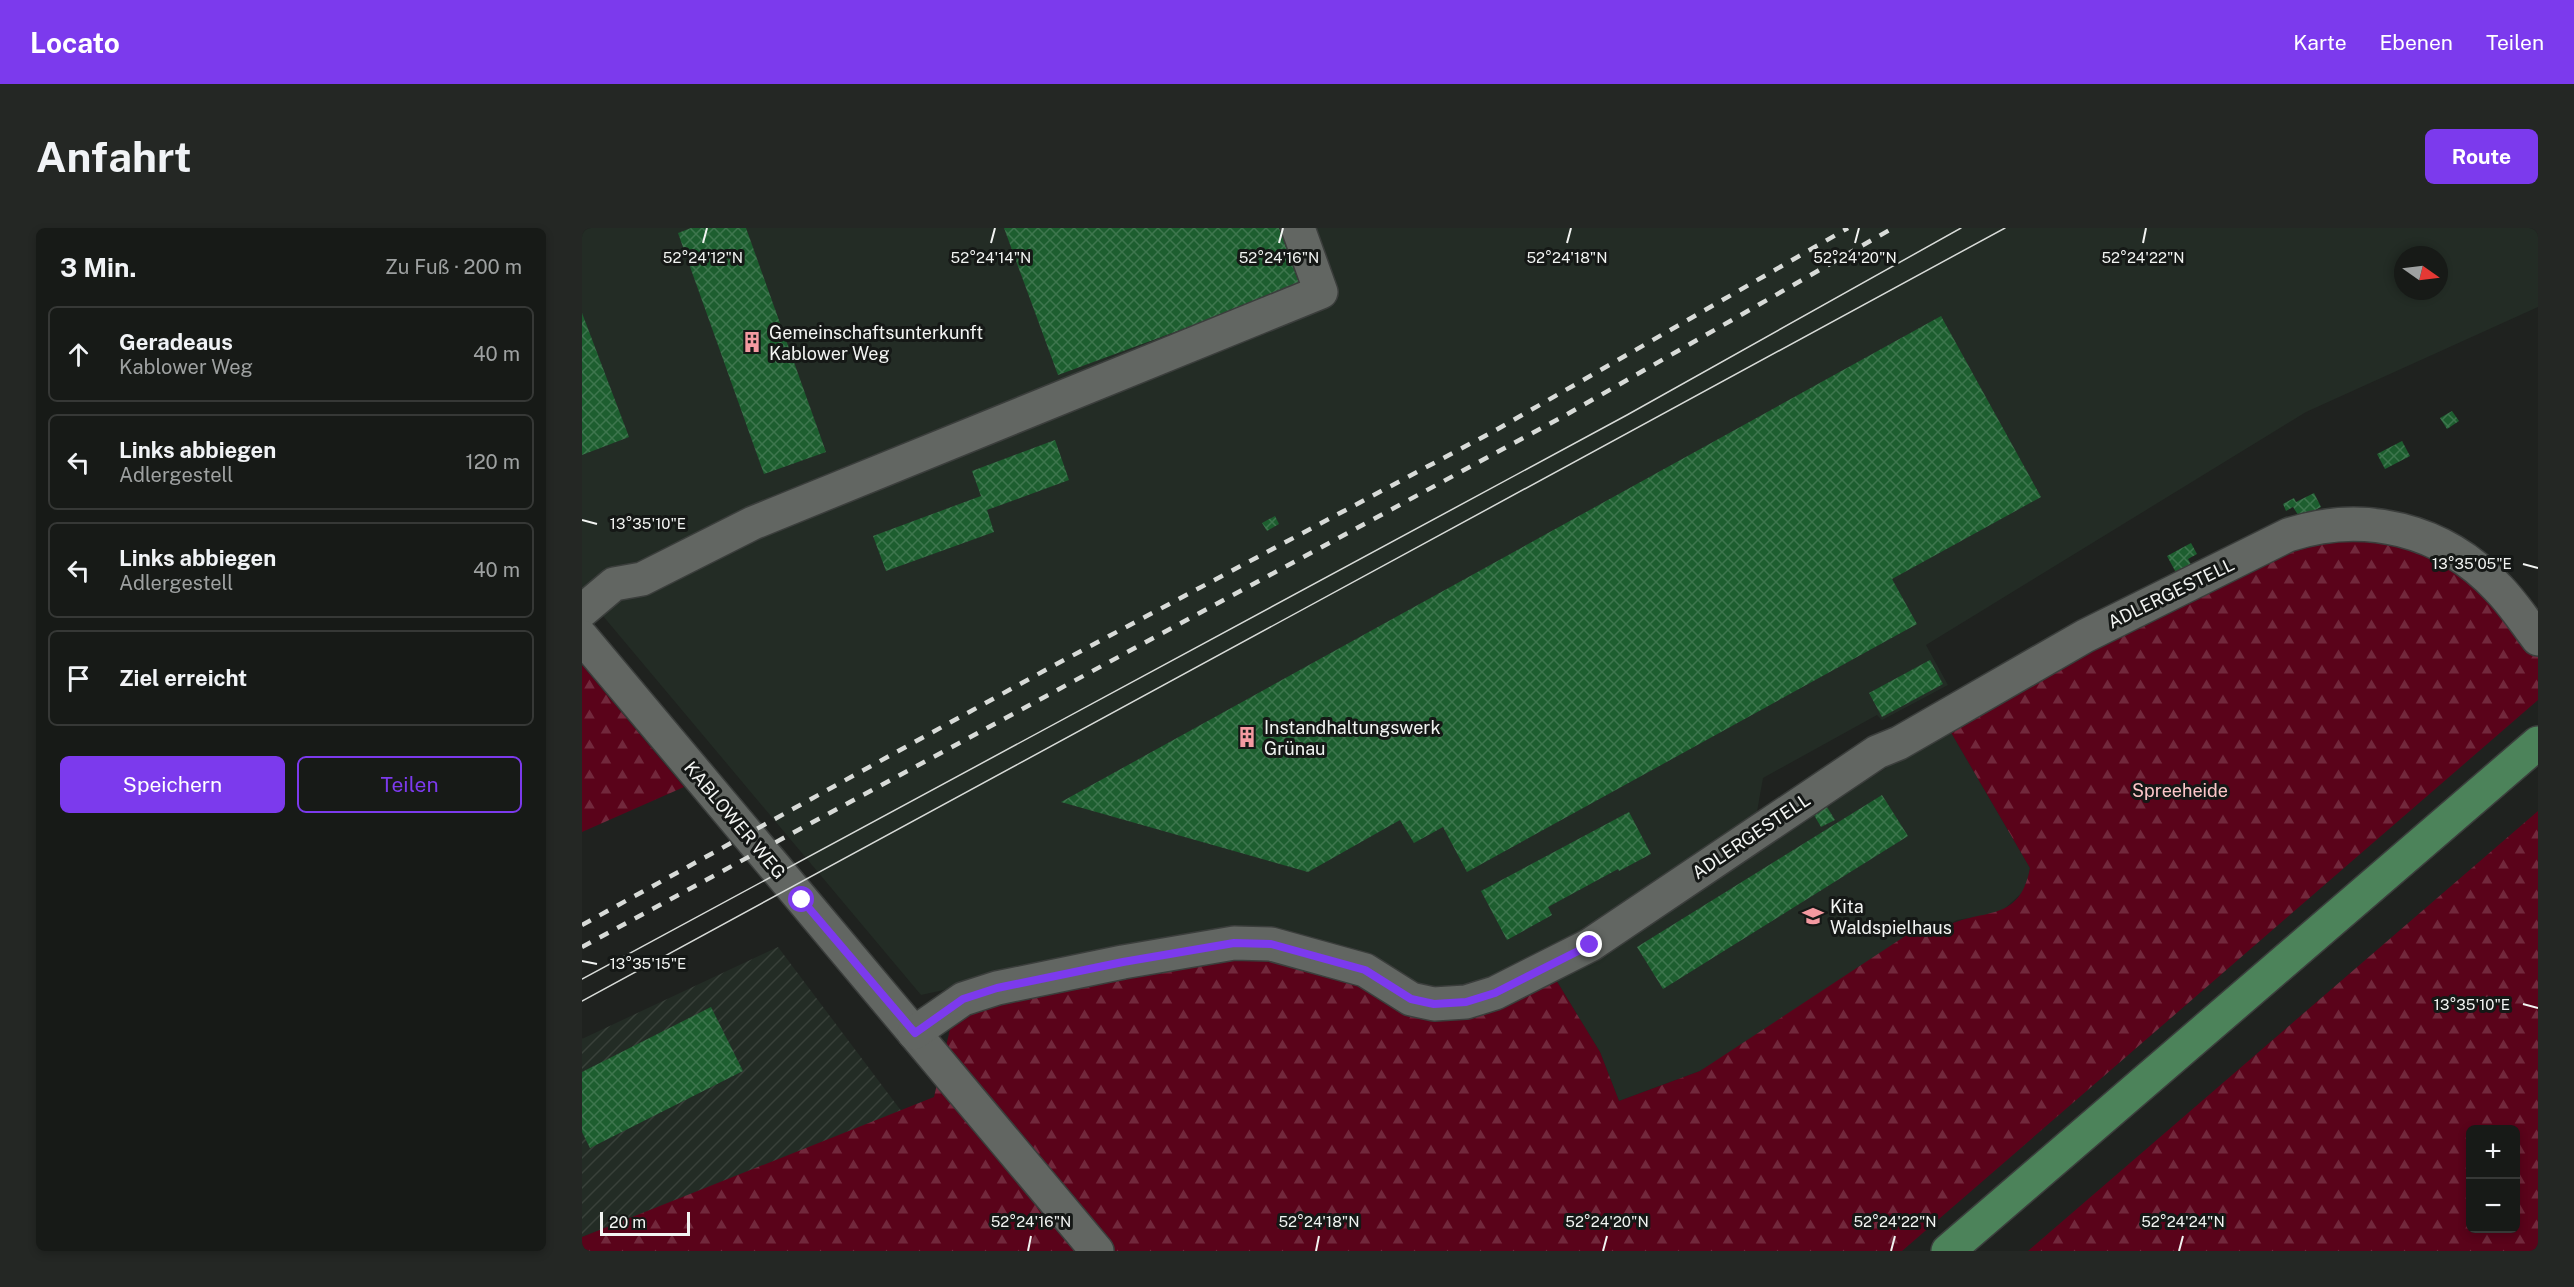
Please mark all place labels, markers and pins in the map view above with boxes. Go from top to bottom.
place label: Gemeinschaftsunterkunft Kablower Weg [769,322,983,364]
building icon: Gemeinschaftsunterkunft Kablower Weg [740,330,764,354]
place label: Instandhaltungswerk Grünau [1264,717,1441,759]
building icon: Instandhaltungswerk Grünau [1235,725,1259,749]
place label: Kita Waldspielhaus [1830,896,1952,938]
school or university icon: Kita Waldspielhaus [1801,904,1825,928]

